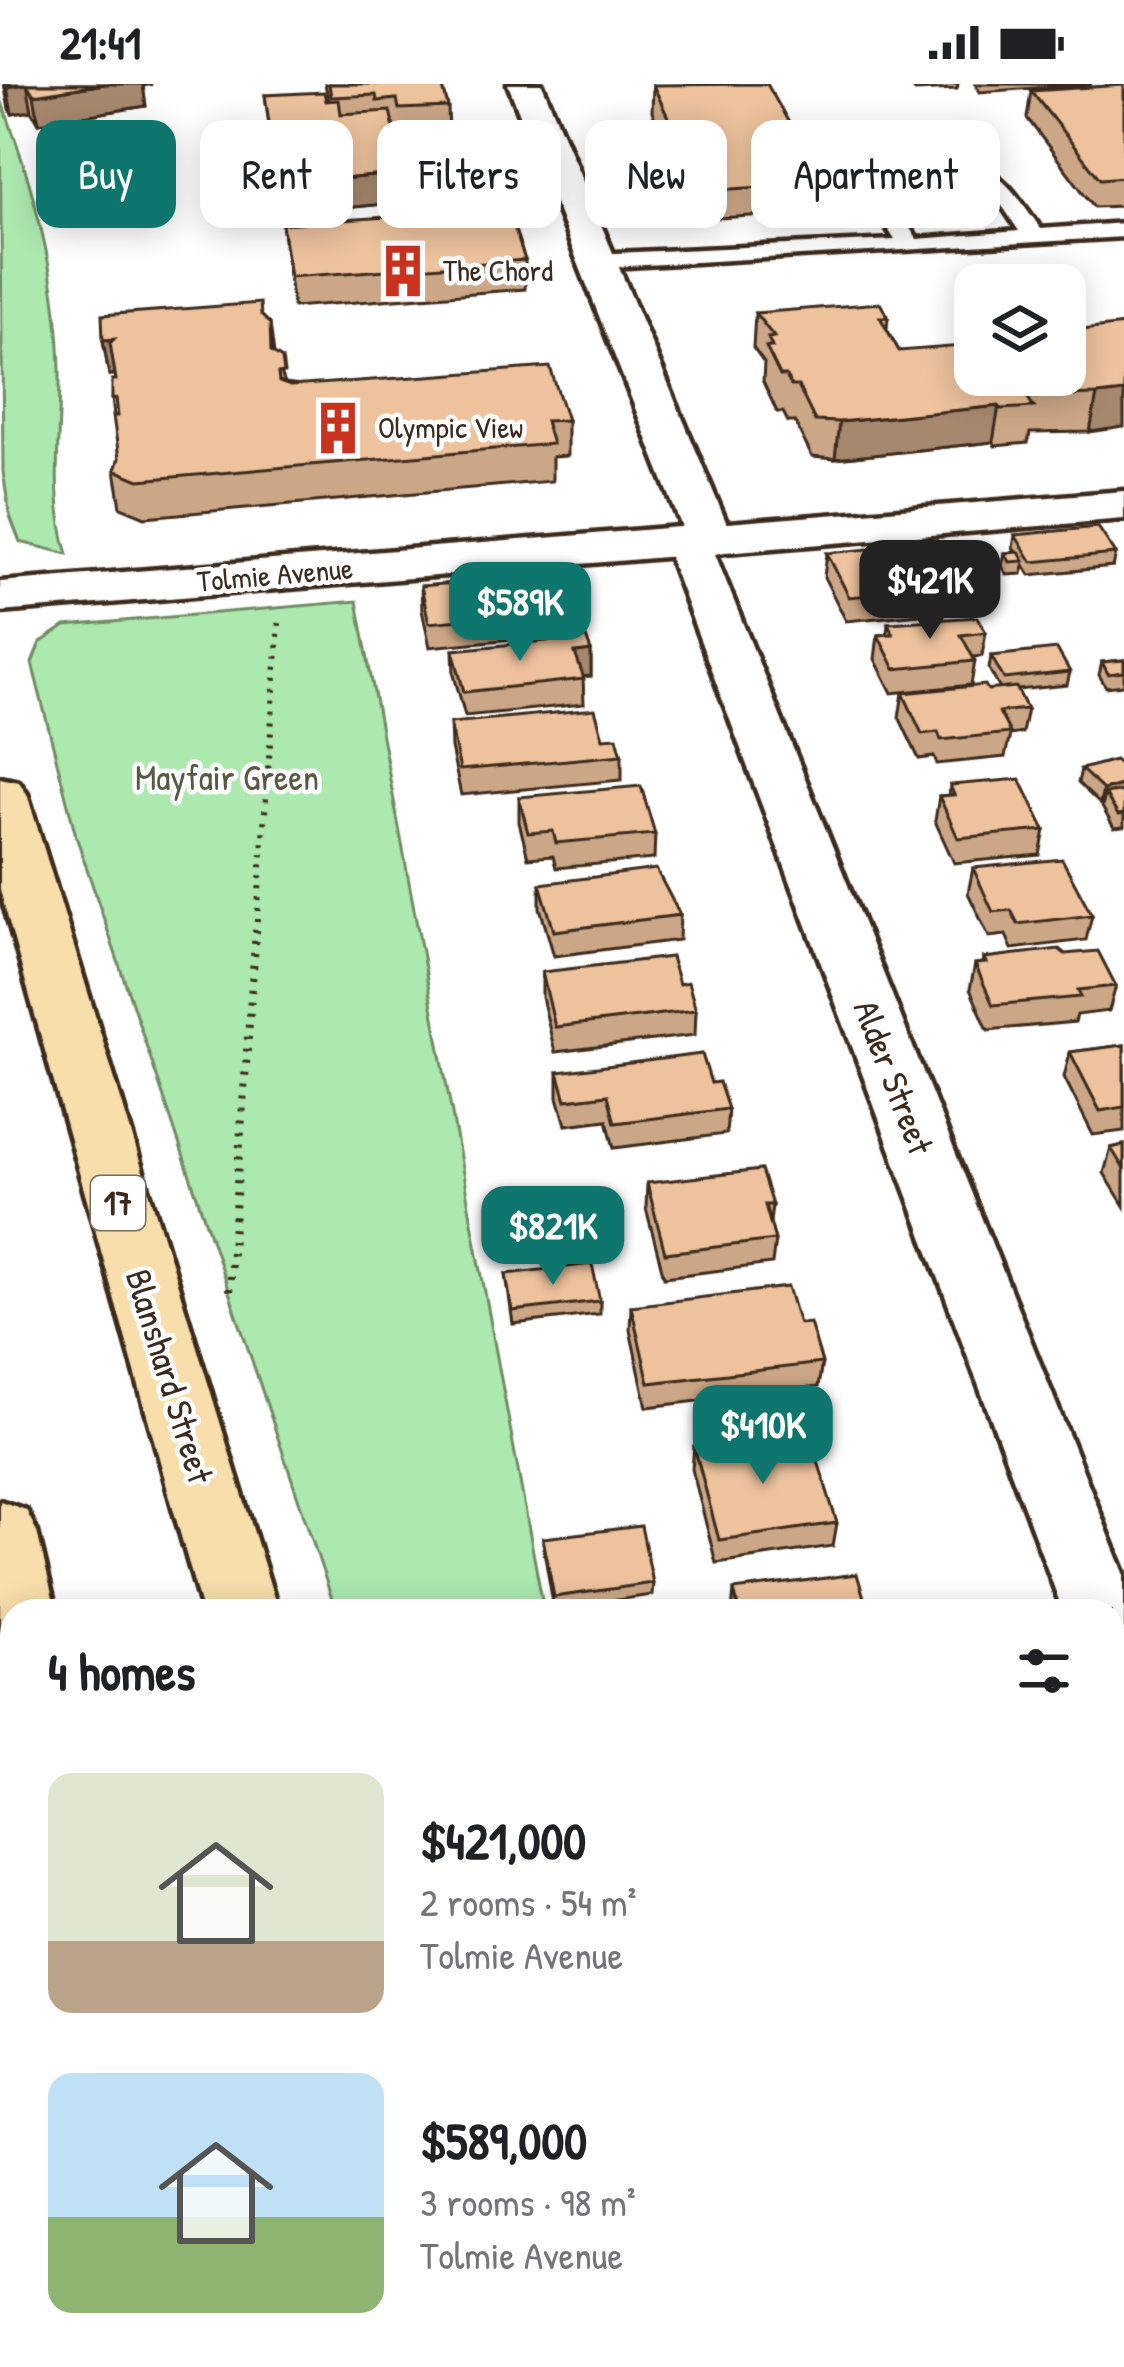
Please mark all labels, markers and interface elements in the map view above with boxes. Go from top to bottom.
text: 21:41 [60,12,141,73]
chip: Buy [36,120,176,228]
chip: Rent [200,120,353,228]
chip: Filters [377,120,561,228]
chip: New [585,120,727,228]
chip: Apartment [751,120,1000,228]
building icon: The Chord [374,242,432,300]
place label: The Chord [443,250,553,290]
map controls [954,264,1086,396]
button: layers [954,264,1086,396]
building icon: Olympic View [309,399,367,457]
place label: Olympic View [378,407,523,447]
pin: $421K [846,540,1014,642]
street label: Tolmie Avenue [195,547,354,601]
text: $421K [886,552,974,605]
pin: $589K [436,562,604,664]
text: $589K [476,574,564,627]
park label: Mayfair Green [135,752,319,801]
street label: Alder Street [843,993,946,1162]
road number: 17 [91,1176,145,1230]
pin: $821K [469,1186,637,1288]
text: $821K [508,1198,598,1251]
street label: Blanshard Street [115,1263,226,1489]
pin: $410K [679,1385,847,1487]
text: $410K [720,1397,806,1450]
text: 4 homes [48,1637,195,1706]
icon: filters [1011,1638,1077,1704]
text: $421,000 [420,1806,586,1875]
icon: home [144,1821,288,1965]
text: 2 rooms · 54 m² [420,1875,637,1928]
text: Tolmie Avenue [420,1928,623,1981]
text: $589,000 [420,2106,587,2175]
icon: home [144,2121,288,2265]
text: 3 rooms · 98 m² [420,2175,636,2228]
text: Tolmie Avenue [420,2228,623,2281]

